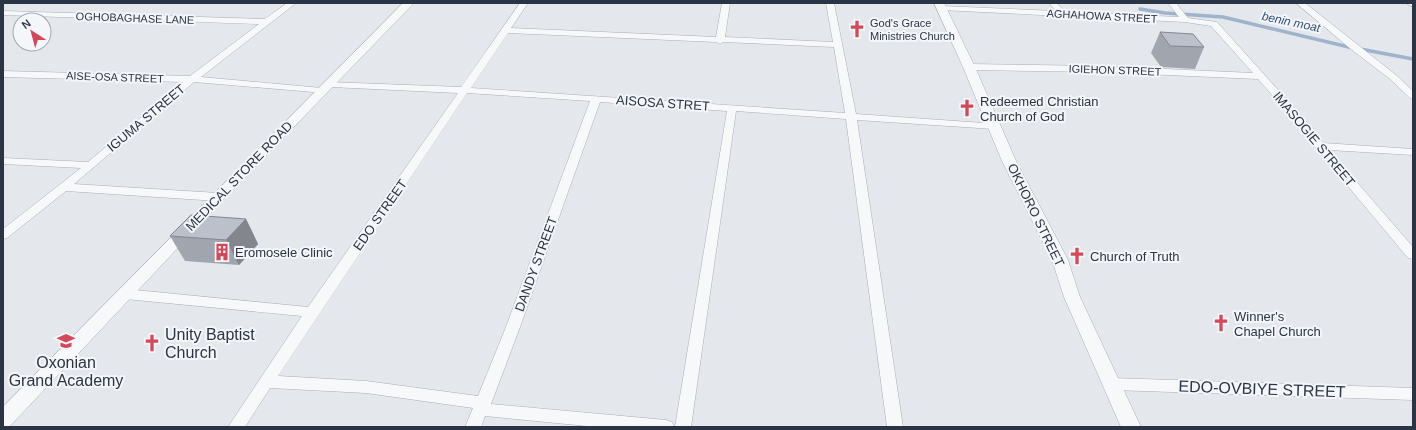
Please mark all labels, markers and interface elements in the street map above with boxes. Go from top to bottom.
street label: AGHAHOWA STREET [1046,7,1158,25]
water label: benin moat [1261,9,1322,35]
street label: OGHOBAGHASE LANE [76,10,194,26]
north arrow [12,12,52,52]
text: N [19,17,33,31]
place label: God's Grace Ministries Church [870,17,955,42]
church icon: God's Grace Ministries Church [847,19,867,39]
street label: IGIEHON STREET [1068,62,1162,78]
street label: AISE-OSA STREET [66,69,164,85]
street label: IGUMA STREET [104,81,188,155]
street label: IMASOGIE STREET [1270,89,1358,190]
street label: AISOSA STRET [616,92,710,114]
place label: Redeemed Christian Church of God [980,94,1099,124]
church icon: Redeemed Christian Church of God [957,98,977,118]
street label: MEDICAL STORE ROAD [183,118,295,234]
street label: OKHORO STREET [1005,161,1067,269]
street label: EDO STREET [350,177,410,253]
street label: DANDY STREET [512,214,560,314]
building icon: Eromosele Clinic [212,242,232,262]
place label: Eromosele Clinic [235,245,333,260]
church icon: Church of Truth [1067,246,1087,266]
place label: Church of Truth [1090,249,1180,264]
place label: Winner's Chapel Church [1234,309,1321,339]
church icon: Winner's Chapel Church [1211,313,1231,333]
place label: Unity Baptist Church [165,326,255,361]
school or university icon: Oxonian Grand Academy [56,331,76,351]
church icon: Unity Baptist Church [142,333,162,353]
place label: Oxonian Grand Academy [9,354,123,389]
street label: EDO-OVBIYE STREET [1178,378,1346,400]

